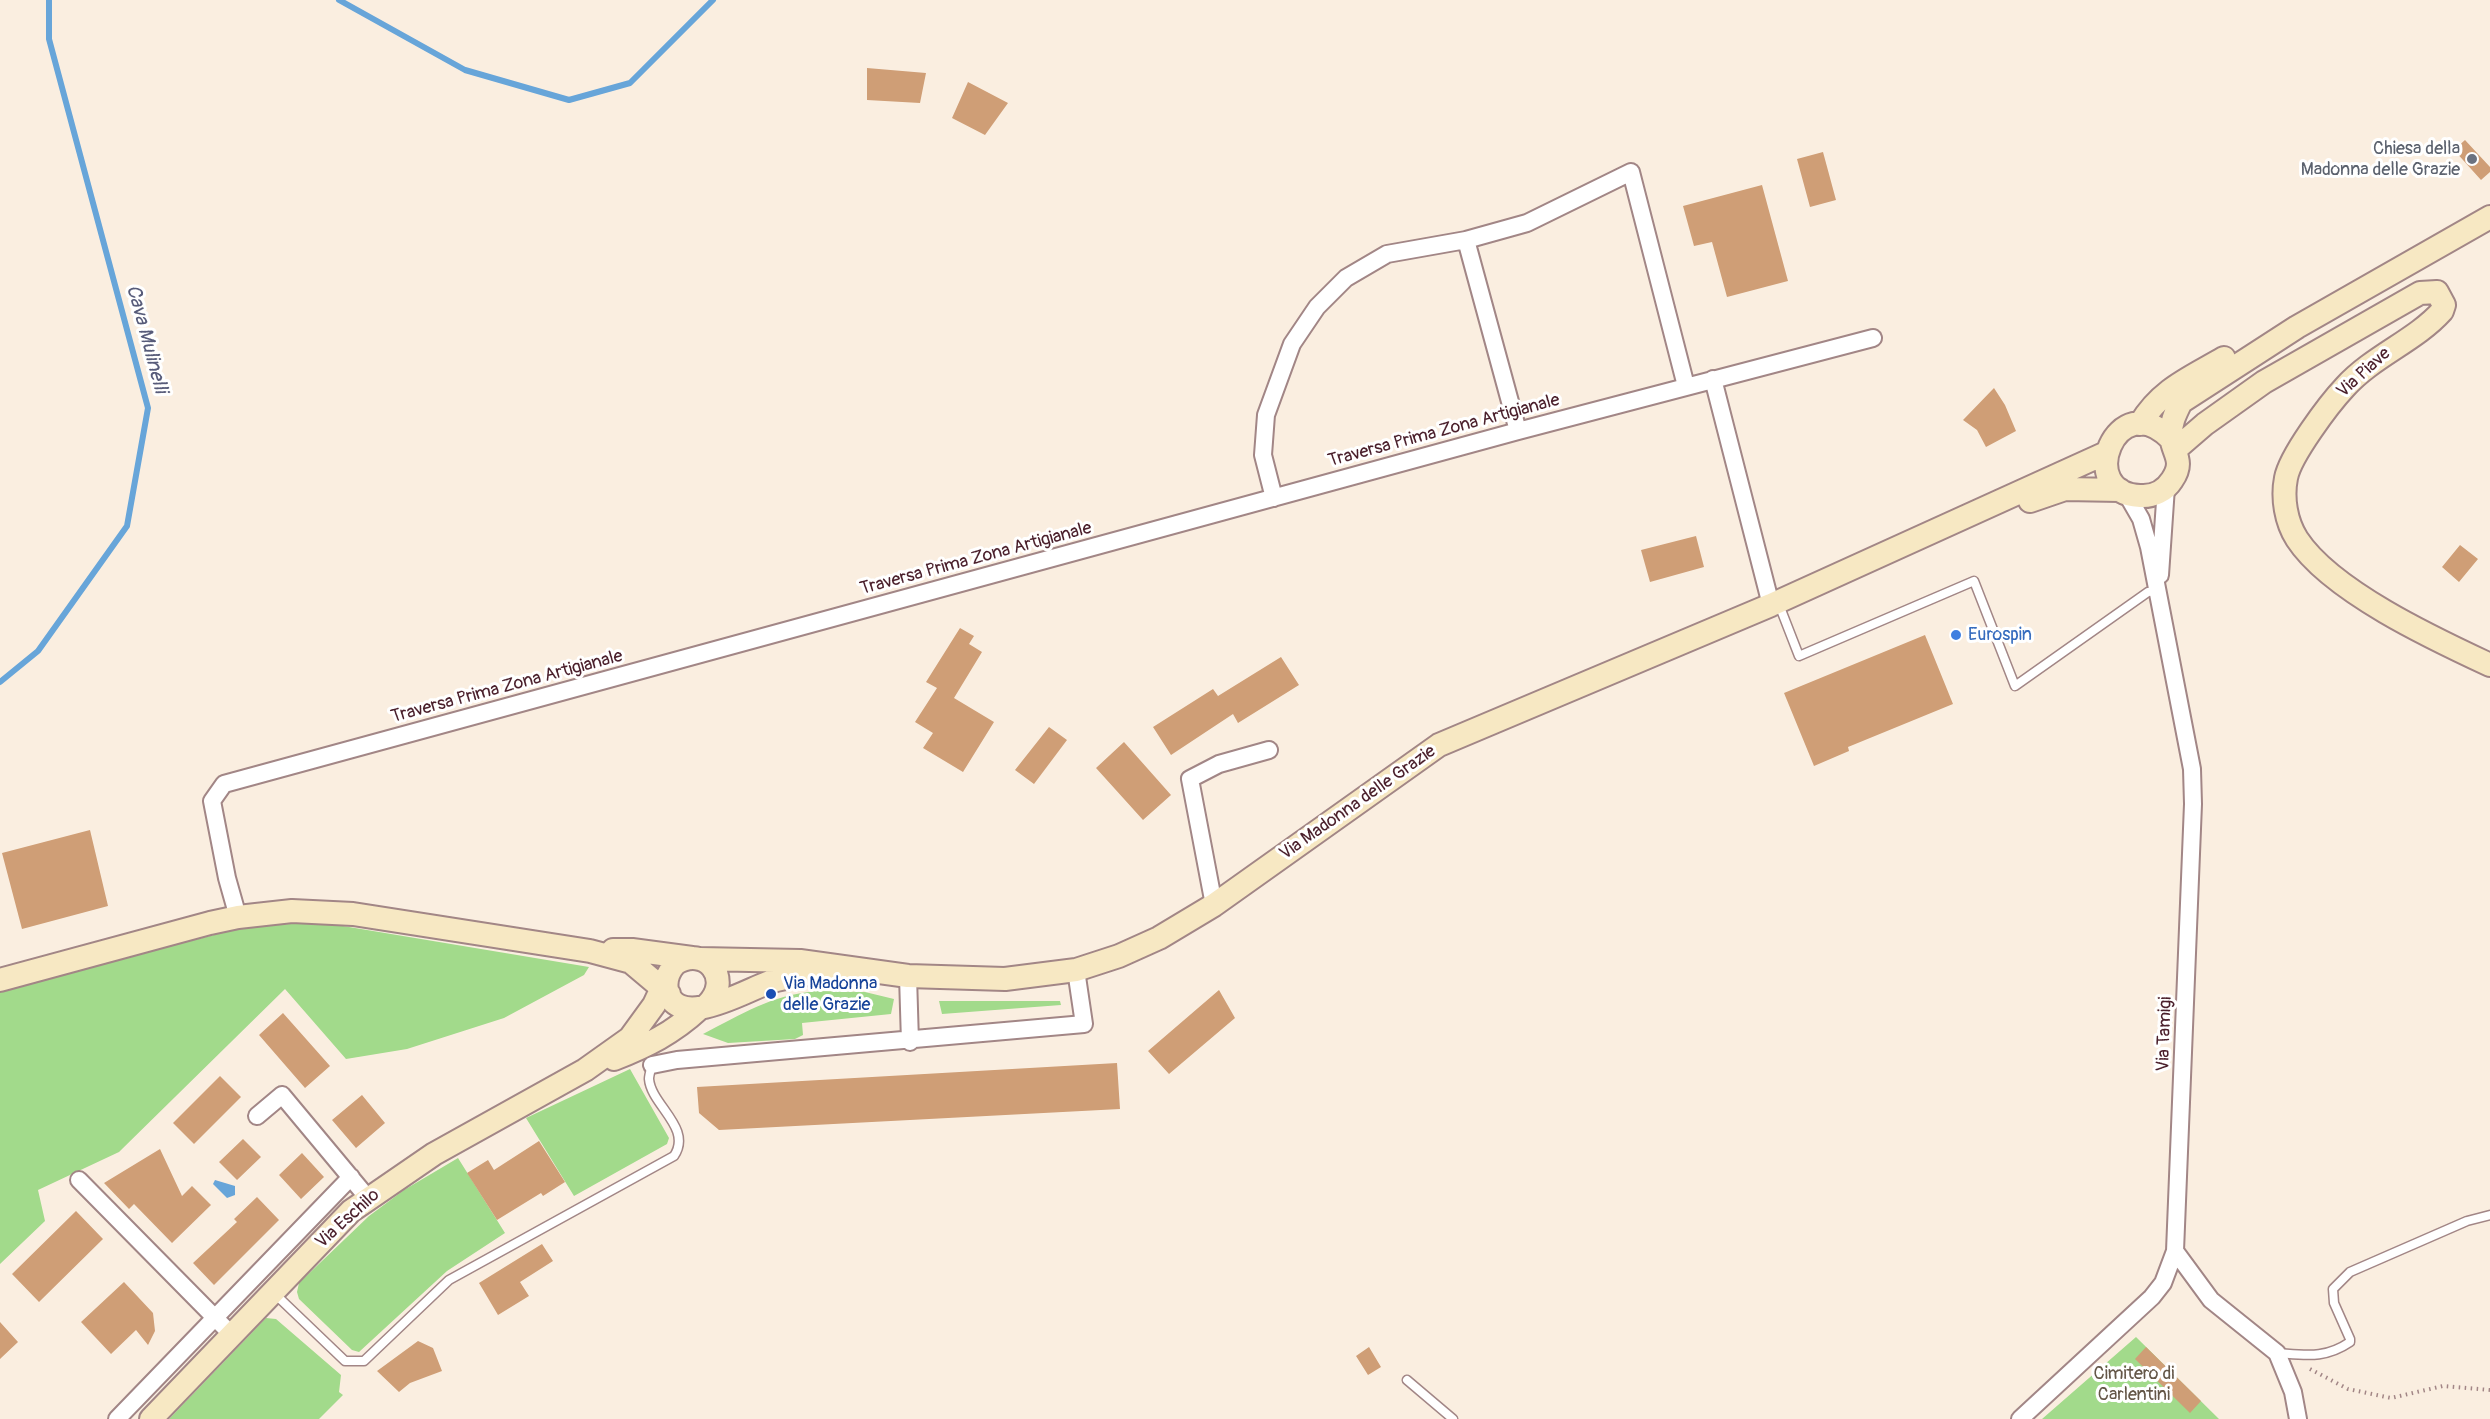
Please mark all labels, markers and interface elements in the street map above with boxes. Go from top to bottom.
place label: Chiesa della Madonna delle Grazie [2301,138,2460,180]
marker: Chiesa della Madonna delle Grazie [2465,152,2479,166]
water label: Cava Mulinelli [120,282,172,396]
street label: Via Piave [2333,343,2395,403]
street label: Traversa Prima Zona Artigianale [1326,390,1562,472]
street label: Traversa Prima Zona Artigianale [858,518,1094,600]
place label: Eurospin [1968,624,2032,646]
marker: Eurospin [1949,628,1963,642]
street label: Traversa Prima Zona Artigianale [389,646,625,728]
street label: Via Madonna delle Grazie [1276,741,1440,865]
place label: Via Madonna delle Grazie [783,973,877,1016]
marker: Via Madonna delle Grazie [764,987,778,1001]
street label: Via Tamigi [2153,996,2177,1072]
street label: Via Eschilo [312,1185,384,1253]
park label: Cimitero di Carlentini [2094,1363,2174,1406]

